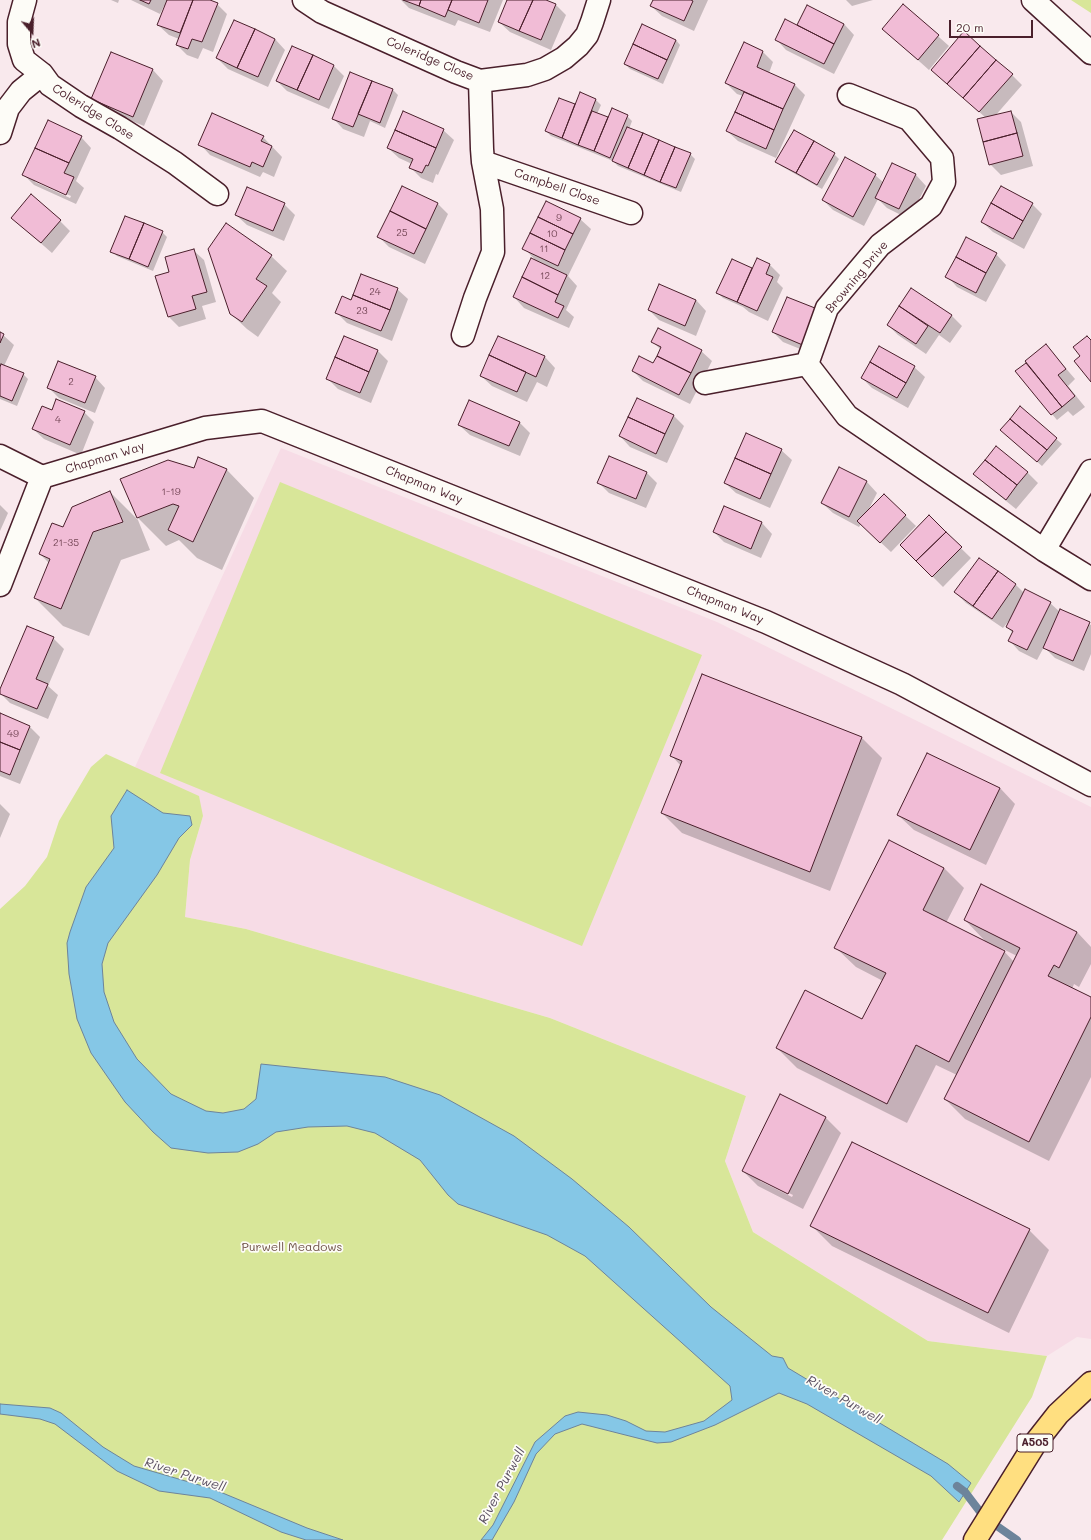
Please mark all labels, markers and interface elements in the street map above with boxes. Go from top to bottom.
north arrow [12,12,52,52]
scale bar [951,12,1035,38]
text: 20 m [956,19,984,35]
street label: Coleridge Close [384,34,476,84]
text: N [30,35,42,52]
street label: Coleridge Close [49,81,137,143]
street label: Campbell Close [512,166,602,208]
house number: 9 [556,212,562,224]
house number: 25 [396,227,408,239]
house number: 10 [547,228,557,240]
street label: Browning Drive [823,238,891,316]
house number: 11 [540,243,548,255]
house number: 12 [540,270,550,282]
house number: 24 [369,286,381,298]
house number: 23 [356,305,368,317]
house number: 2 [68,376,74,388]
house number: 4 [55,414,61,426]
street label: Chapman Way [64,439,146,477]
street label: Chapman Way [383,463,465,507]
house number: 1-19 [161,486,181,498]
house number: 21-35 [53,537,79,549]
street label: Chapman Way [684,583,766,627]
house number: 49 [7,728,19,740]
park label: Purwell Meadows [242,1240,342,1254]
water label: River Purwell [804,1372,884,1428]
road number: A505 [1017,1434,1053,1452]
water label: River Purwell [475,1445,529,1527]
water label: River Purwell [143,1455,227,1495]

